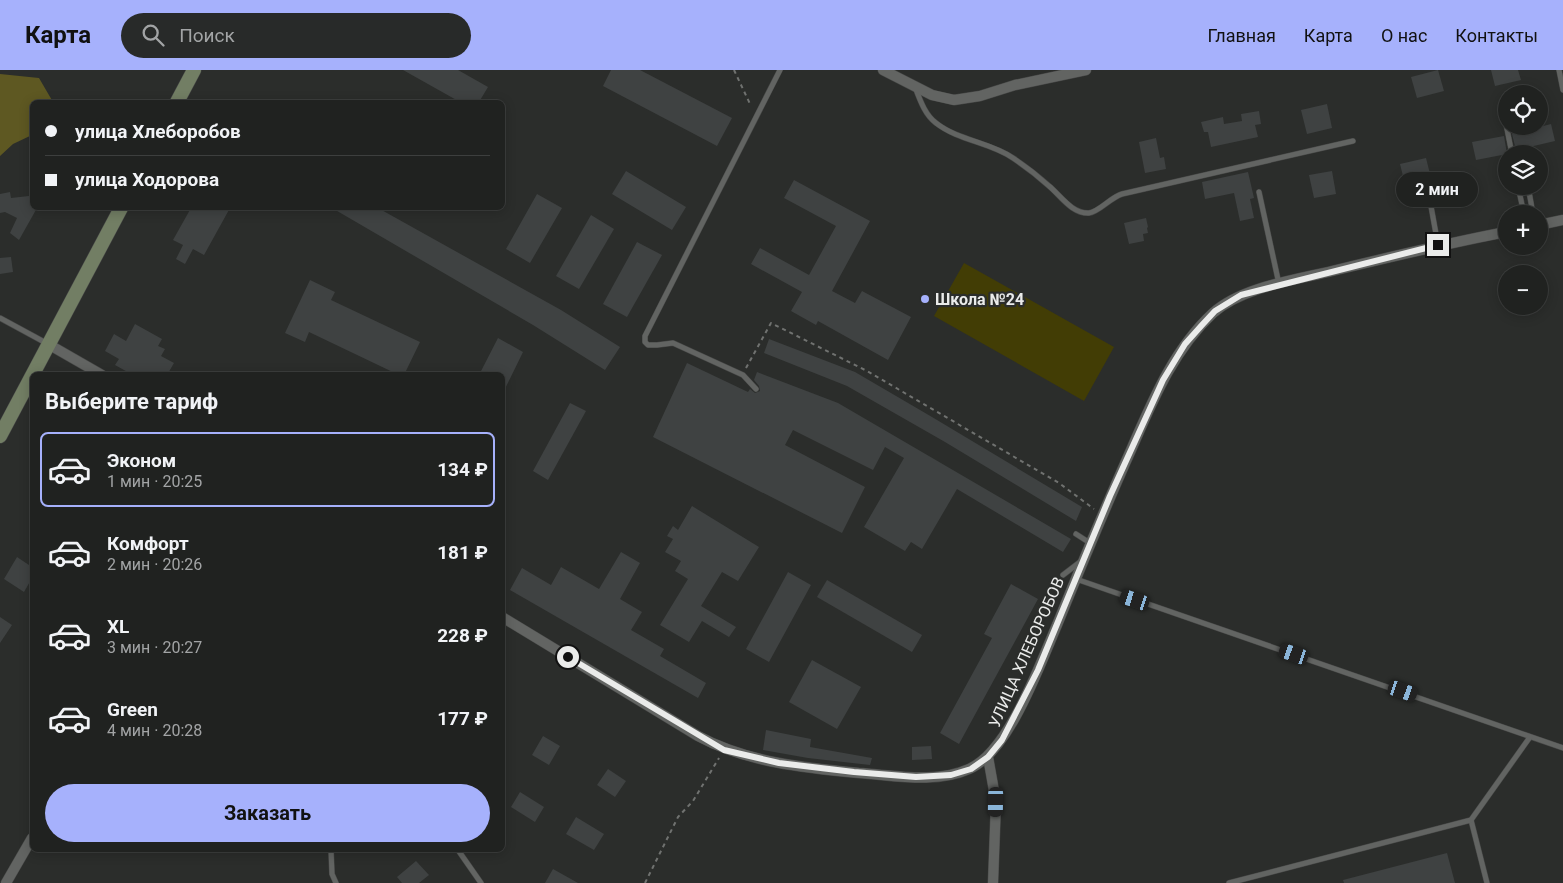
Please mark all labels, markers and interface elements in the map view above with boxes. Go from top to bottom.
search box [121,13,471,58]
text: Карта [25,21,91,49]
icon: search [139,21,167,49]
text: Поиск [179,24,235,47]
text: Главная [1207,25,1276,46]
text: Карта [1304,25,1353,46]
text: О нас [1381,25,1427,46]
text: Контакты [1455,25,1538,46]
map controls [1498,85,1548,315]
button: locate [1498,85,1548,135]
text: улица Хлеборобов [75,120,241,143]
button: layers [1498,145,1548,195]
text: улица Ходорова [75,168,219,191]
callout: 2 мин [1397,172,1479,208]
text: 2 мин [1415,180,1459,199]
button: + [1498,205,1548,255]
route end [1427,234,1449,256]
button: − [1498,265,1548,315]
place label: Школа №24 [935,290,1024,309]
marker: Школа №24 [919,293,931,305]
text: Выберите тариф [45,389,218,414]
icon: car [47,447,92,492]
text: Эконом [107,449,176,472]
text: 134 ₽ [437,458,488,481]
text: 1 мин · 20:25 [107,472,202,491]
icon: car [47,530,92,575]
text: Комфорт [107,532,189,555]
text: 181 ₽ [437,541,488,564]
text: 2 мин · 20:26 [107,555,202,574]
street label: УЛИЦА ХЛЕБОРОБОВ [985,574,1068,730]
car [1118,588,1151,612]
icon: car [47,613,92,658]
text: XL [107,615,129,638]
text: 228 ₽ [437,624,488,647]
text: 3 мин · 20:27 [107,638,202,657]
car [1277,642,1310,666]
route start [557,646,579,668]
car [1386,679,1419,703]
icon: car [47,696,92,741]
text: Green [107,698,158,721]
text: 177 ₽ [437,707,488,730]
text: 4 мин · 20:28 [107,721,202,740]
button: Заказать [45,784,490,842]
car [988,787,1003,817]

